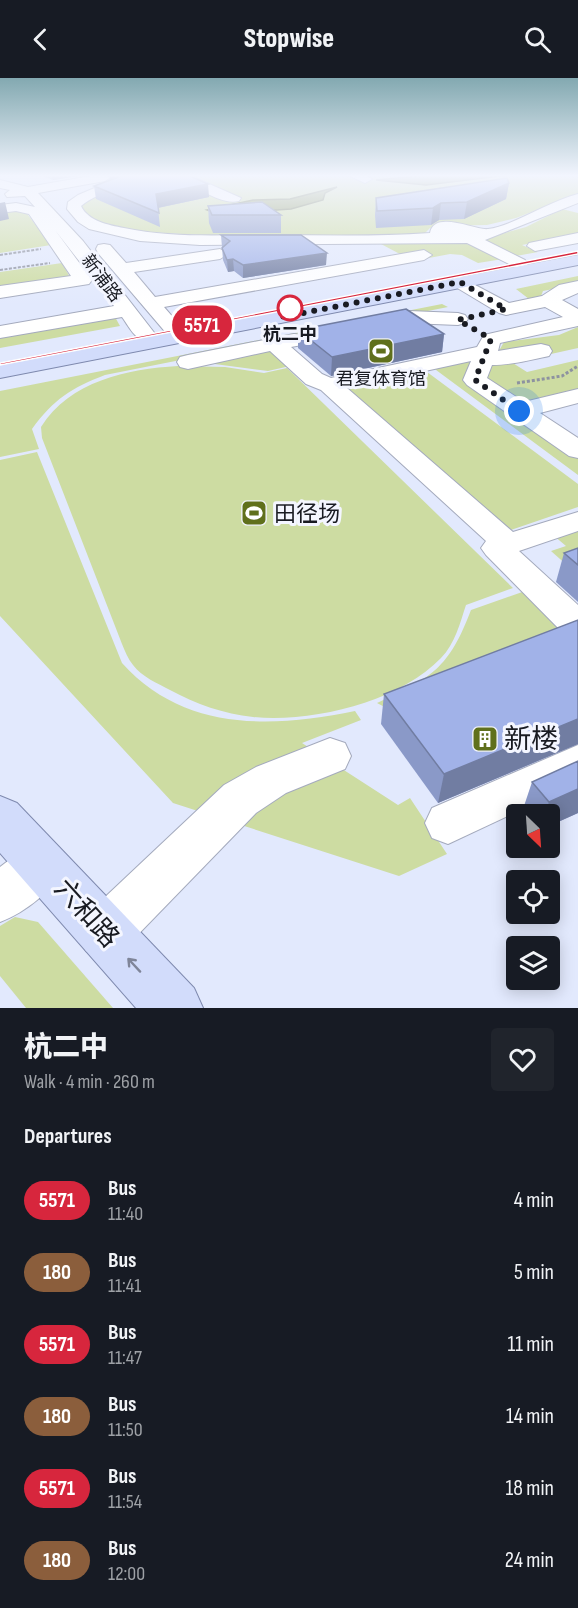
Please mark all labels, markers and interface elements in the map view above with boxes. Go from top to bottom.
icon: back [24,23,57,56]
text: Stopwise [244,23,334,55]
icon: search [521,23,554,56]
street label: 新浦路 [77,250,126,306]
marker: 杭二中 [277,295,303,321]
line badge: 5571 [160,306,244,344]
text: 5571 [184,313,220,338]
place label: 杭二中 [263,324,317,345]
sports icon: 君复体育馆 [366,336,396,366]
place label: 君复体育馆 [336,369,426,390]
your location [504,396,534,426]
sports icon: 田径场 [239,498,269,528]
place label: 田径场 [274,501,340,528]
building icon: 新楼 [470,724,500,754]
place label: 新楼 [504,724,558,756]
north arrow [506,804,560,858]
map controls [506,804,560,990]
button: locate [506,870,560,924]
street label: 六和路 [47,873,125,954]
button: layers [506,936,560,990]
one-way arrow [127,958,141,973]
button: heart [491,1028,554,1091]
text: 杭二中 [24,1031,108,1064]
text: Walk · 4 min · 260 m [24,1070,155,1094]
text: Departures [24,1123,112,1150]
text: Bus [108,1175,137,1202]
text: 4 min [514,1187,554,1214]
text: 5571 [39,1188,75,1213]
text: 11:40 [108,1202,143,1226]
text: Bus [108,1247,137,1274]
text: 5 min [514,1259,554,1286]
text: 180 [43,1260,71,1285]
text: 11:41 [108,1274,141,1298]
text: Bus [108,1319,137,1346]
text: 11 min [507,1331,554,1358]
text: 5571 [39,1332,75,1357]
text: 11:47 [108,1346,142,1370]
text: Bus [108,1391,137,1418]
text: 14 min [506,1403,554,1430]
text: 180 [43,1404,71,1429]
text: 11:50 [108,1418,143,1442]
text: Bus [108,1463,137,1490]
text: 18 min [506,1475,554,1502]
text: 5571 [39,1476,75,1501]
text: 11:54 [108,1490,142,1514]
text: Bus [108,1535,137,1562]
text: 24 min [505,1547,554,1574]
text: 180 [43,1548,71,1573]
text: 12:00 [108,1562,145,1586]

